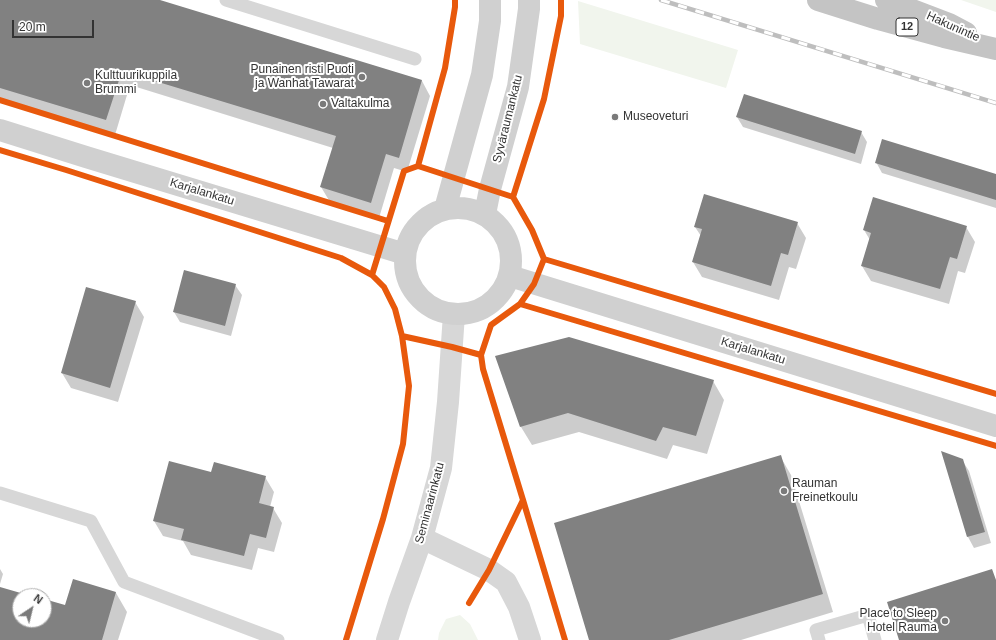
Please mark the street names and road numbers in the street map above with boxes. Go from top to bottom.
street label: Hakunintie [924,9,982,45]
road number: 12 [896,18,918,36]
street label: Syväraumankatu [490,74,526,164]
street label: Karjalankatu [168,175,236,209]
street label: Karjalankatu [719,334,787,368]
street label: Seminaarinkatu [412,461,448,545]

